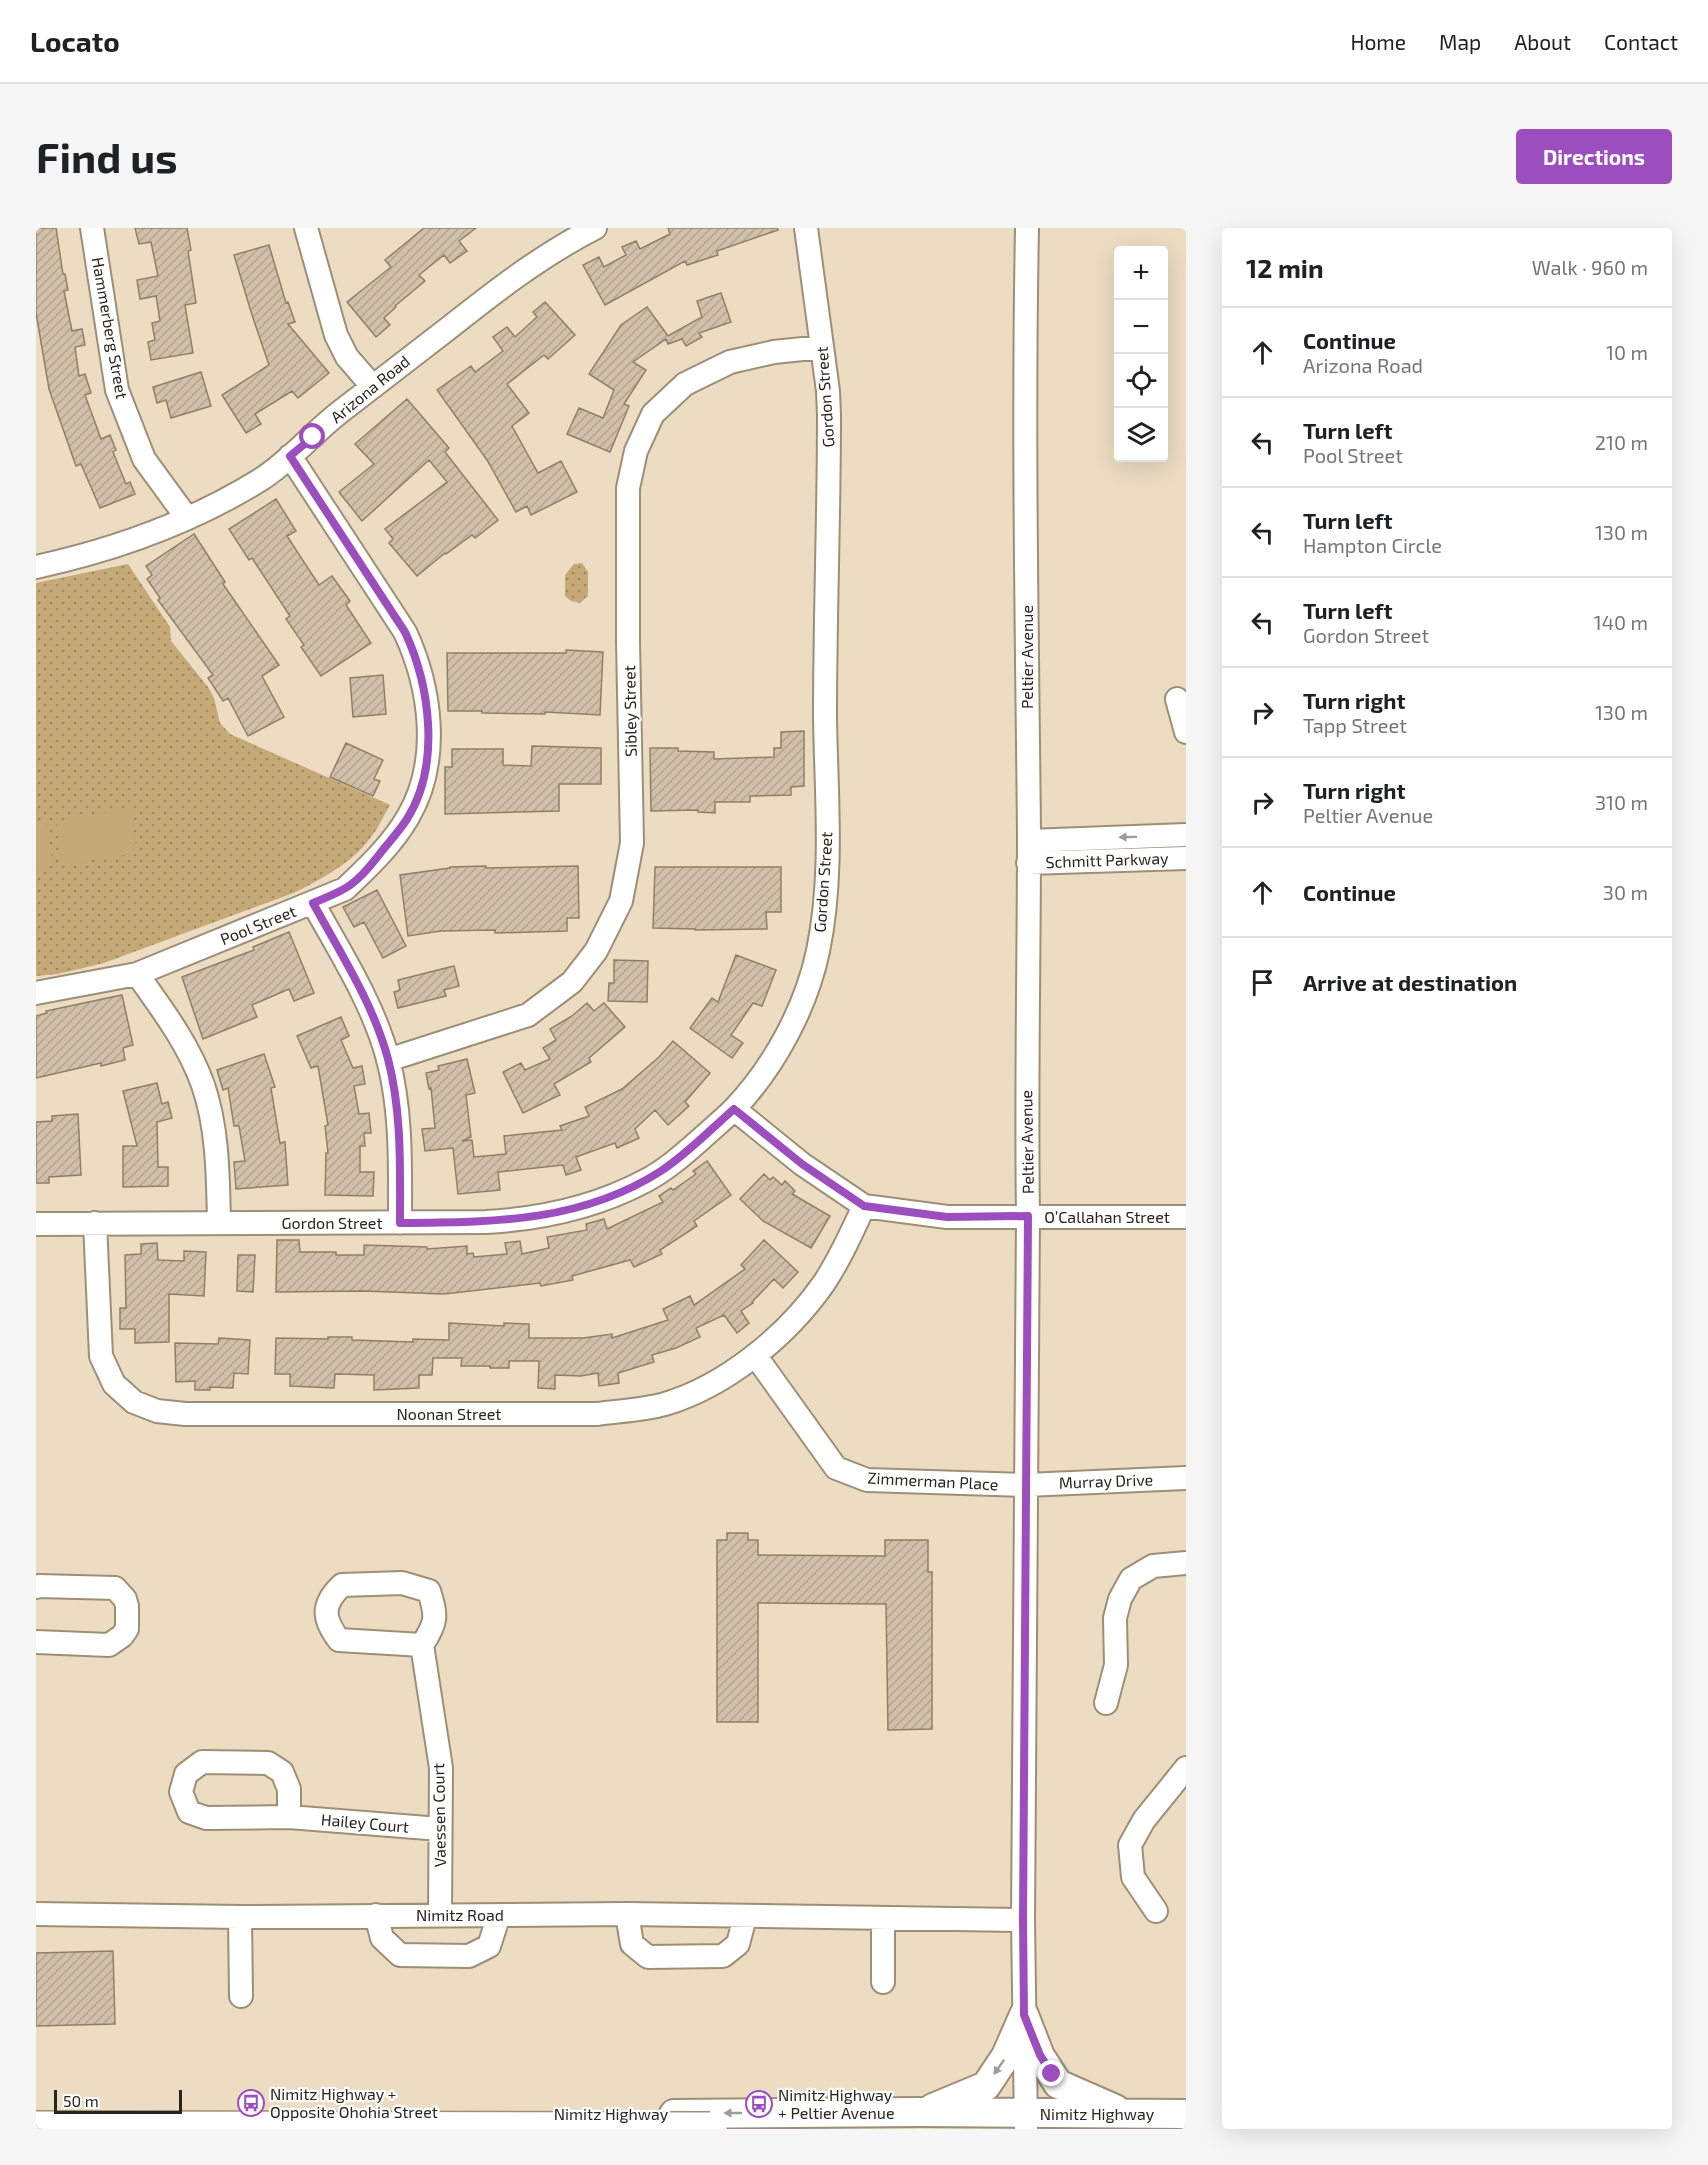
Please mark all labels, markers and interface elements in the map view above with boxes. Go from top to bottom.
text: Locato [30,24,120,58]
text: Home [1350,29,1406,54]
text: Map [1439,29,1481,54]
text: About [1514,29,1571,54]
text: Contact [1604,29,1678,54]
button: Directions [1516,129,1672,184]
text: Find us [36,131,178,181]
map controls [1114,246,1168,462]
button: + [1114,246,1168,300]
text: 12 min [1246,252,1324,283]
text: Walk · 960 m [1532,255,1648,279]
street label: Hammerberg Street [89,256,132,400]
button: − [1114,300,1168,354]
text: Continue [1303,327,1396,353]
icon: ahead [1246,336,1279,369]
text: 10 m [1606,340,1648,364]
street label: Gordon Street [812,346,838,448]
street label: Arizona Road [326,351,413,426]
text: Arizona Road [1303,353,1423,377]
button: locate [1114,354,1168,408]
button: layers [1114,408,1168,462]
text: Turn left [1303,417,1392,443]
route start [299,423,325,449]
icon: left [1246,426,1279,459]
text: 210 m [1595,430,1648,454]
text: Pool Street [1303,443,1403,467]
text: Turn left [1303,507,1392,533]
icon: left [1246,516,1279,549]
text: 130 m [1595,520,1648,544]
text: Hampton Circle [1303,533,1442,557]
text: Turn left [1303,597,1392,623]
street label: Peltier Avenue [1017,605,1036,709]
icon: left [1246,606,1279,639]
text: 140 m [1594,610,1648,634]
text: Gordon Street [1303,623,1429,647]
street label: Sibley Street [619,665,640,757]
text: Turn right [1303,687,1405,713]
icon: right [1246,696,1279,729]
text: 130 m [1595,700,1648,724]
text: Tapp Street [1303,713,1407,737]
text: Turn right [1303,777,1405,803]
icon: right [1246,786,1279,819]
text: 310 m [1595,790,1648,814]
text: Peltier Avenue [1303,803,1433,827]
street label: Gordon Street [810,831,836,933]
one-way arrow [1118,832,1137,842]
street label: Schmitt Parkway [1045,848,1169,871]
icon: ahead [1246,876,1279,909]
text: Continue [1303,879,1396,905]
text: 30 m [1603,880,1648,904]
street label: Pool Street [217,901,298,948]
icon: arrive [1246,966,1279,999]
text: Arrive at destination [1303,969,1517,995]
street label: Peltier Avenue [1016,1090,1037,1194]
street label: O’Callahan Street [1044,1207,1170,1226]
street label: Gordon Street [282,1213,382,1232]
street label: Noonan Street [397,1404,501,1423]
street label: Zimmerman Place [867,1468,999,1493]
street label: Murray Drive [1058,1469,1154,1492]
street label: Vaessen Court [428,1763,449,1867]
street label: Hailey Court [320,1809,410,1836]
street label: Nimitz Road [416,1905,504,1924]
one-way arrow [994,2059,1005,2075]
route end [1038,2060,1064,2086]
place label: Nimitz Highway + Opposite Ohohia Street [270,2084,438,2121]
place label: Nimitz Highway + Peltier Avenue [778,2085,895,2122]
scale bar [54,2087,182,2114]
bus stop icon: Nimitz Highway + Opposite Ohohia Street [236,2088,266,2118]
bus stop icon: Nimitz Highway + Peltier Avenue [744,2089,774,2119]
text: 50 m [63,2091,99,2110]
street label: Nimitz Highway [554,2104,669,2123]
street label: Nimitz Highway [1040,2104,1155,2123]
one-way arrow [723,2108,742,2118]

